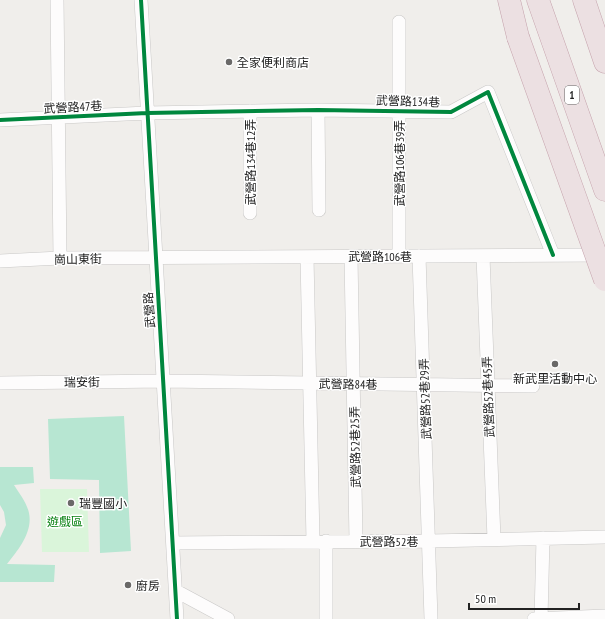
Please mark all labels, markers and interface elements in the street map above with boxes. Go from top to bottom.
place label: 全家便利商店 [237,55,309,70]
marker: 全家便利商店 [224,57,234,67]
road number: 1 [565,86,579,104]
street label: 武營路134巷 [376,92,440,110]
street label: 武營路47巷 [43,98,103,116]
street label: 武營路134巷12弄 [243,118,258,206]
street label: 武營路106巷39弄 [392,119,407,207]
street label: 武營路106巷 [348,249,412,264]
street label: 崗山東街 [54,251,102,267]
street label: 武營路 [140,292,158,328]
street label: 武營路52巷45弄 [479,356,497,438]
street label: 武營路52巷29弄 [416,358,434,440]
marker: 新武里活動中心 [550,359,560,369]
place label: 新武里活動中心 [513,371,597,386]
street label: 瑞安街 [64,374,100,390]
street label: 武營路84巷 [318,376,378,392]
street label: 武營路52巷25弄 [347,406,363,488]
place label: 瑞豐國小 [79,496,127,511]
marker: 瑞豐國小 [66,498,76,508]
park label: 遊戲區 [47,514,83,529]
street label: 武營路52巷 [360,534,418,549]
place label: 廚房 [136,578,160,593]
marker: 廚房 [123,580,133,590]
scale bar [469,585,579,611]
text: 50 m [475,591,496,606]

